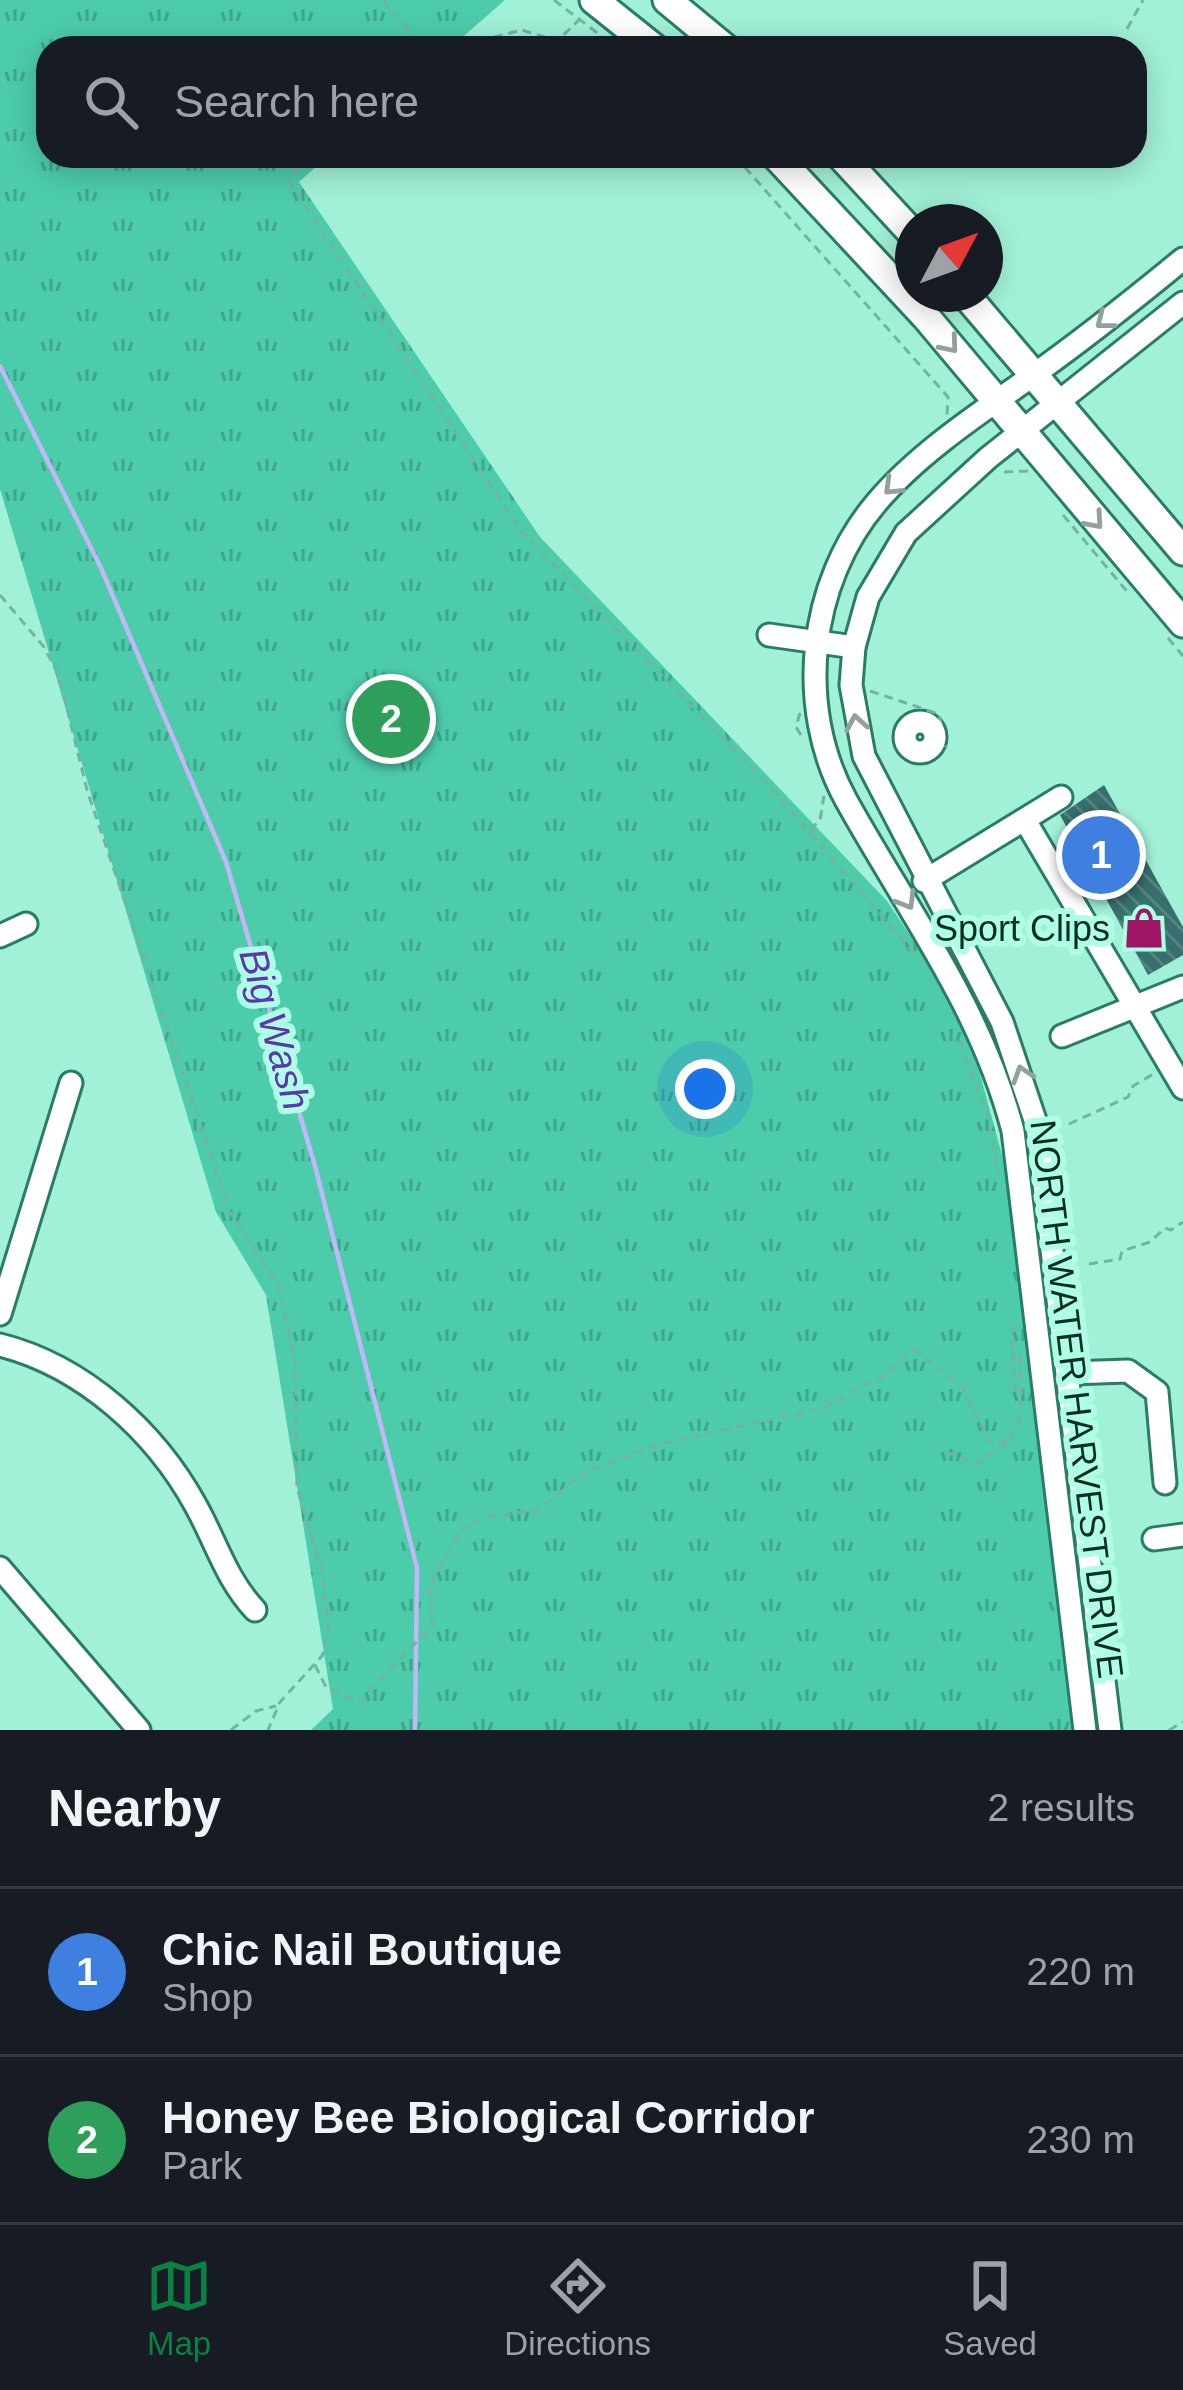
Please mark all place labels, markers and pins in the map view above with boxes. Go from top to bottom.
pin: 2 [352,674,430,764]
pin: 1 [1062,810,1140,900]
shop icon: Sport Clips [1121,905,1167,951]
place label: Sport Clips [934,908,1110,949]

